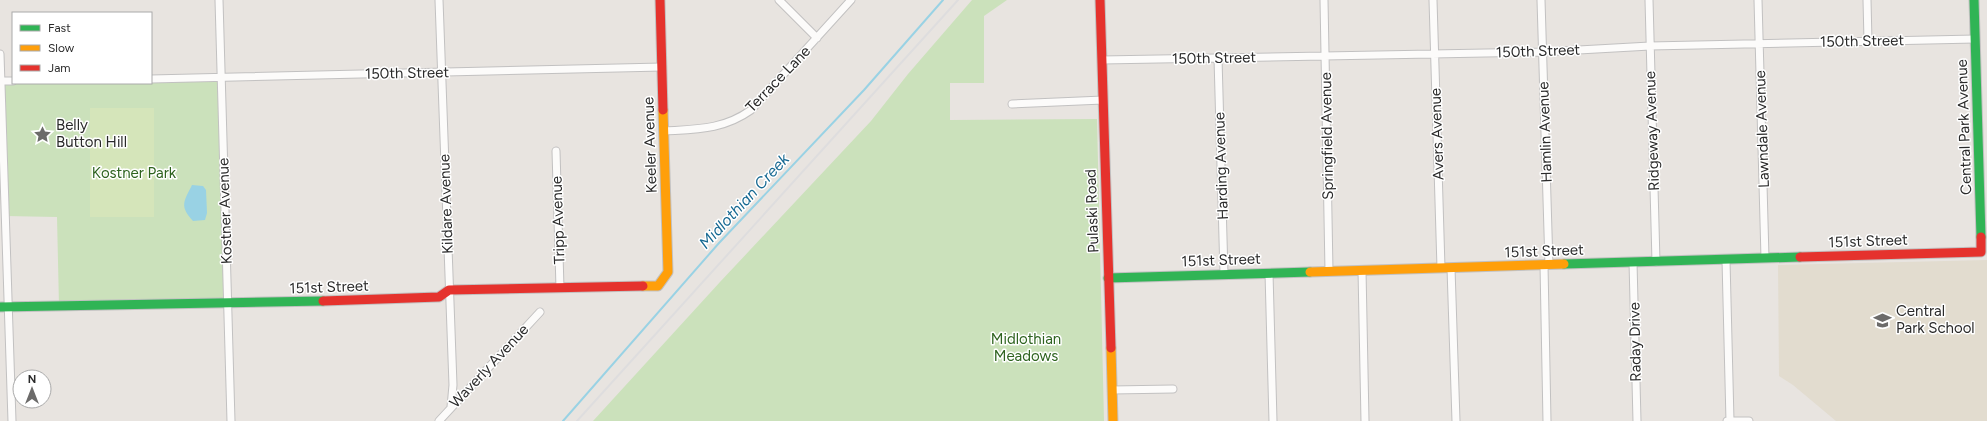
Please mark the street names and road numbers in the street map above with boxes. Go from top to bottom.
street label: 150th Street [1820,31,1905,51]
street label: 150th Street [1496,41,1581,61]
street label: Terrace Lane [742,42,814,116]
street label: 150th Street [1172,48,1257,68]
street label: Central Park Avenue [1953,59,1975,195]
street label: 150th Street [365,63,450,83]
street label: Lawndale Avenue [1751,70,1773,188]
street label: Ridgeway Avenue [1641,71,1663,191]
street label: Springfield Avenue [1317,72,1337,200]
street label: Hamlin Avenue [1534,81,1556,183]
street label: Avers Avenue [1426,88,1448,180]
street label: Keeler Avenue [639,97,661,193]
street label: Harding Avenue [1210,112,1232,220]
street label: Kildare Avenue [435,154,457,254]
street label: Kostner Avenue [214,157,236,265]
street label: Pulaski Road [1082,169,1102,253]
street label: Tripp Avenue [547,176,569,264]
street label: 151st Street [1828,231,1908,251]
street label: 151st Street [1504,241,1584,261]
street label: 151st Street [1181,250,1261,270]
street label: 151st Street [289,277,369,297]
street label: Raday Drive [1625,302,1645,382]
street label: Waverly Avenue [446,320,532,412]

